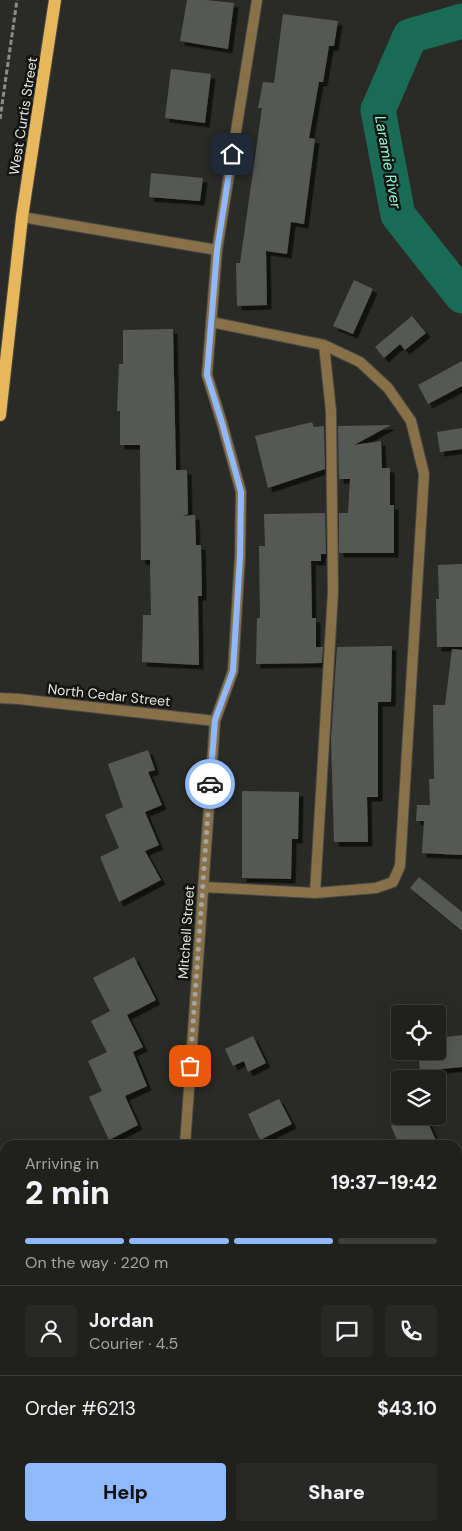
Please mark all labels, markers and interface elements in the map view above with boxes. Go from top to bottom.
street label: West Curtis Street [5,56,41,176]
water label: Laramie River [370,114,406,211]
pin [211,133,253,175]
icon: home [218,140,246,168]
street label: North Cedar Street [47,680,171,710]
courier [185,759,235,809]
icon: car [196,770,224,798]
street label: Mitchell Street [174,884,198,980]
map controls [391,1005,446,1125]
button: locate [391,1005,446,1060]
pin [169,1045,211,1087]
icon: bag [176,1052,204,1080]
button: layers [391,1070,446,1125]
text: Arriving in [25,1153,99,1174]
text: 19:37–19:42 [331,1170,437,1195]
text: 2 min [25,1172,110,1214]
text: On the way · 220 m [25,1252,168,1273]
button: person [25,1305,77,1357]
button: chat [321,1305,373,1357]
button: phone [385,1305,437,1357]
text: Jordan [89,1308,154,1333]
text: Courier · 4.5 [89,1333,178,1354]
text: Order #6213 [25,1396,136,1421]
text: $43.10 [377,1396,437,1421]
button: Help [25,1463,226,1521]
button: Share [236,1463,437,1521]

